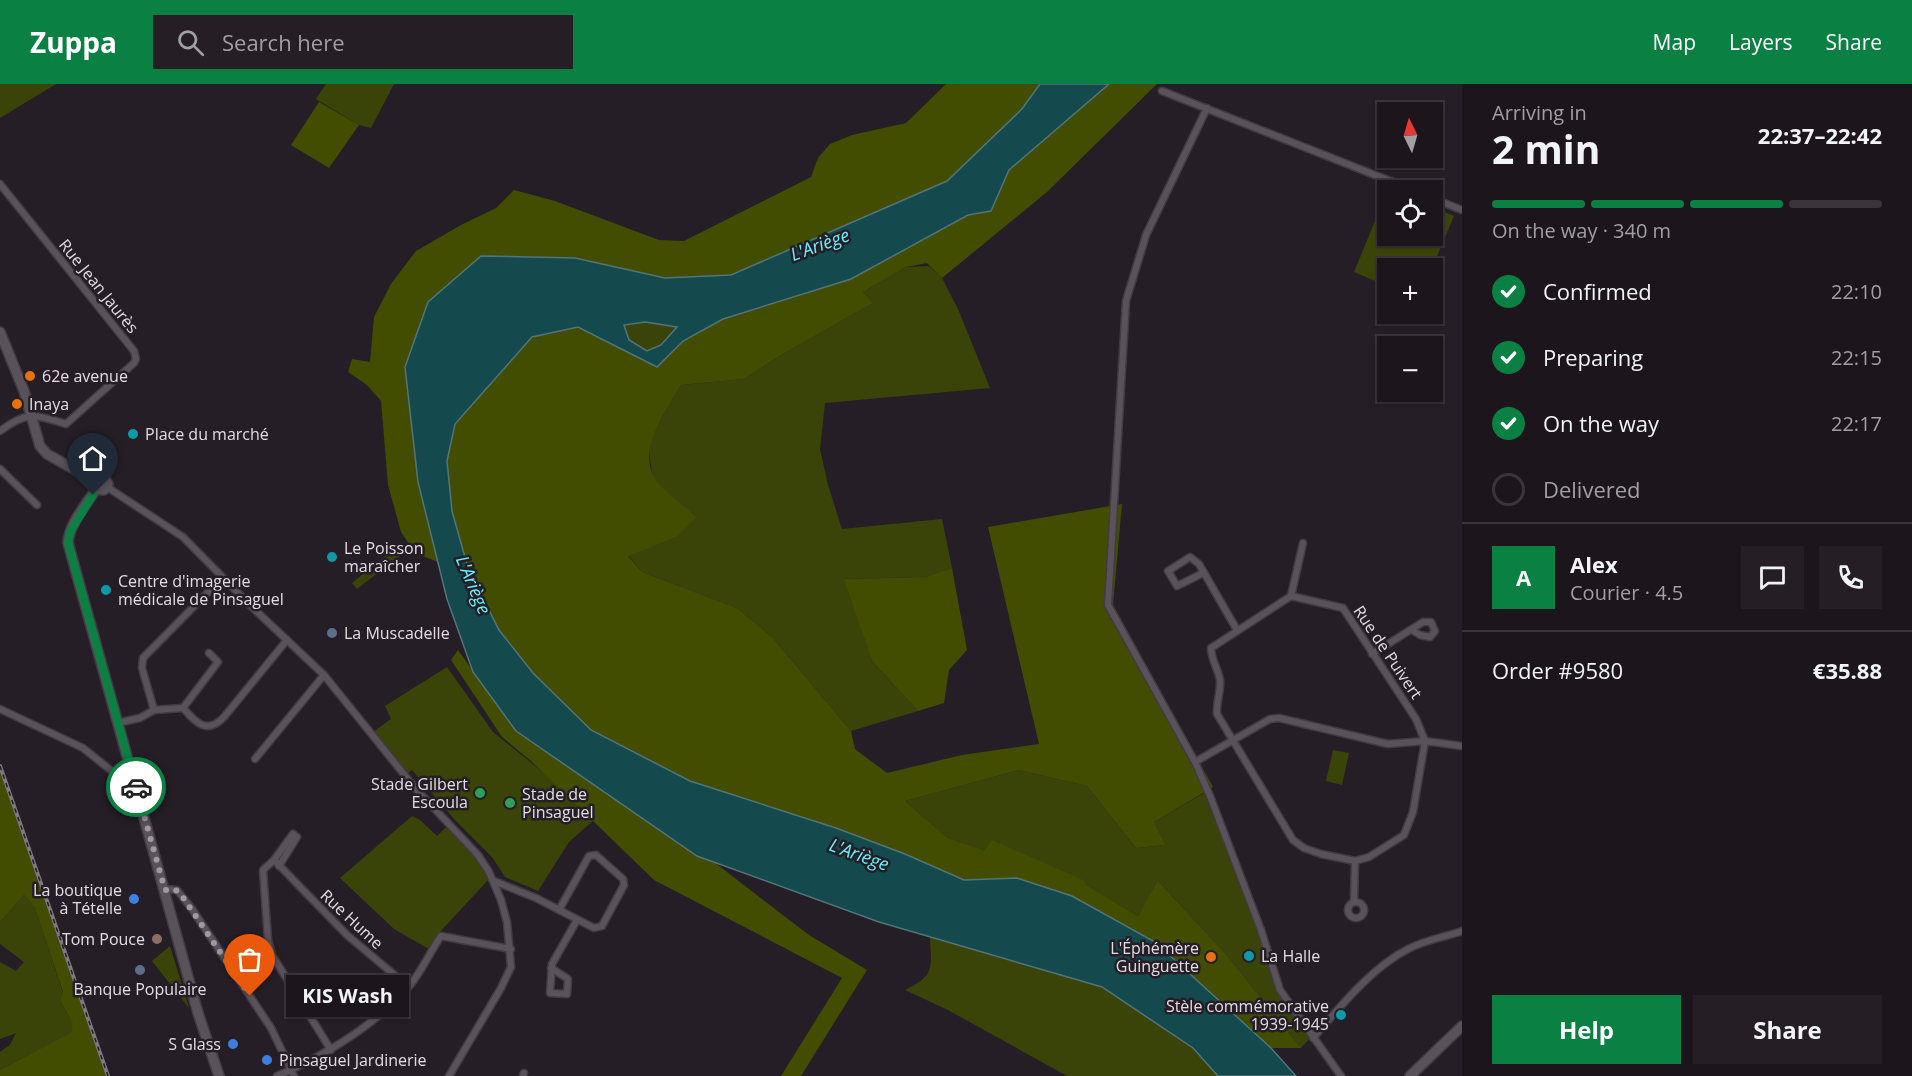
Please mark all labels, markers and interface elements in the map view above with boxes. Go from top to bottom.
search box [153,15,573,69]
text: Zuppa [30,23,117,61]
icon: search [174,26,207,59]
text: Search here [222,27,345,57]
text: Map [1653,28,1696,56]
text: Layers [1729,28,1793,56]
text: Share [1826,28,1882,56]
text: Arriving in [1492,99,1587,126]
north arrow [1377,102,1443,168]
map controls [1377,102,1443,402]
text: 22:37–22:42 [1758,120,1882,150]
text: 2 min [1492,122,1600,175]
button: locate [1377,180,1443,246]
text: On the way · 340 m [1492,217,1671,244]
water label: L'Ariège [787,222,853,266]
street label: Rue Jean Jaurès [54,234,144,338]
button: + [1377,258,1443,324]
icon: check [1492,275,1525,308]
text: Confirmed [1543,276,1652,306]
text: 22:10 [1831,278,1882,305]
button: − [1377,336,1443,402]
icon: check [1492,341,1525,374]
text: Preparing [1543,342,1643,372]
text: 22:15 [1831,344,1882,371]
place label: 62e avenue [42,365,128,387]
marker: 62e avenue [23,369,37,383]
place label: Inaya [29,393,69,415]
marker: Inaya [10,397,24,411]
icon: check [1492,407,1525,440]
text: On the way [1543,408,1659,438]
text: 22:17 [1831,410,1882,437]
place label: Place du marché [145,423,269,445]
marker: Place du marché [126,427,140,441]
pin [67,433,118,495]
icon: home [76,442,109,475]
text: Delivered [1543,474,1641,504]
place label: Le Poisson maraîcher [344,537,423,577]
button: chat [1741,546,1804,609]
button: phone [1819,546,1882,609]
text: Alex [1570,549,1618,579]
marker: Le Poisson maraîcher [325,550,339,564]
water label: L'Ariège [451,552,497,618]
text: A [1516,562,1531,592]
place label: Centre d'imagerie médicale de Pinsaguel [118,570,284,610]
text: Courier · 4.5 [1570,579,1683,606]
marker: Centre d'imagerie médicale de Pinsaguel [99,583,113,597]
street label: Rue de Puivert [1349,601,1428,703]
place label: La Muscadelle [344,622,450,644]
marker: La Muscadelle [325,626,339,640]
text: Order #9580 [1492,655,1623,685]
text: €35.88 [1813,655,1882,685]
courier [106,757,166,817]
icon: car [120,771,153,804]
place label: Stade Gilbert Escoula [371,773,468,813]
place label: Stade de Pinsaguel [522,783,594,823]
marker: Stade Gilbert Escoula [473,786,487,800]
marker: Stade de Pinsaguel [503,796,517,810]
water label: L'Ariège [826,832,892,876]
place label: La boutique à Tételle [33,879,122,919]
street label: Rue Hume [316,884,388,954]
marker: La boutique à Tételle [127,892,141,906]
place label: Tom Pouce [62,928,145,950]
marker: Tom Pouce [150,932,164,946]
pin [224,934,275,996]
place label: L'Éphémère Guinguette [1110,937,1199,977]
icon: bag [233,943,266,976]
place label: La Halle [1261,945,1320,967]
marker: La Halle [1242,949,1256,963]
marker: L'Éphémère Guinguette [1204,950,1218,964]
marker: Banque Populaire [133,963,147,977]
callout: KIS Wash [286,975,409,1017]
place label: Banque Populaire [73,978,207,1000]
text: KIS Wash [302,982,393,1009]
place label: Stèle commémorative 1939-1945 [1166,995,1329,1035]
button: Help [1492,995,1681,1064]
button: Share [1693,995,1882,1064]
marker: Stèle commémorative 1939-1945 [1334,1008,1348,1022]
place label: S Glass [168,1033,221,1055]
marker: S Glass [226,1037,240,1051]
place label: Pinsaguel Jardinerie [279,1049,427,1071]
marker: Pinsaguel Jardinerie [260,1053,274,1067]

